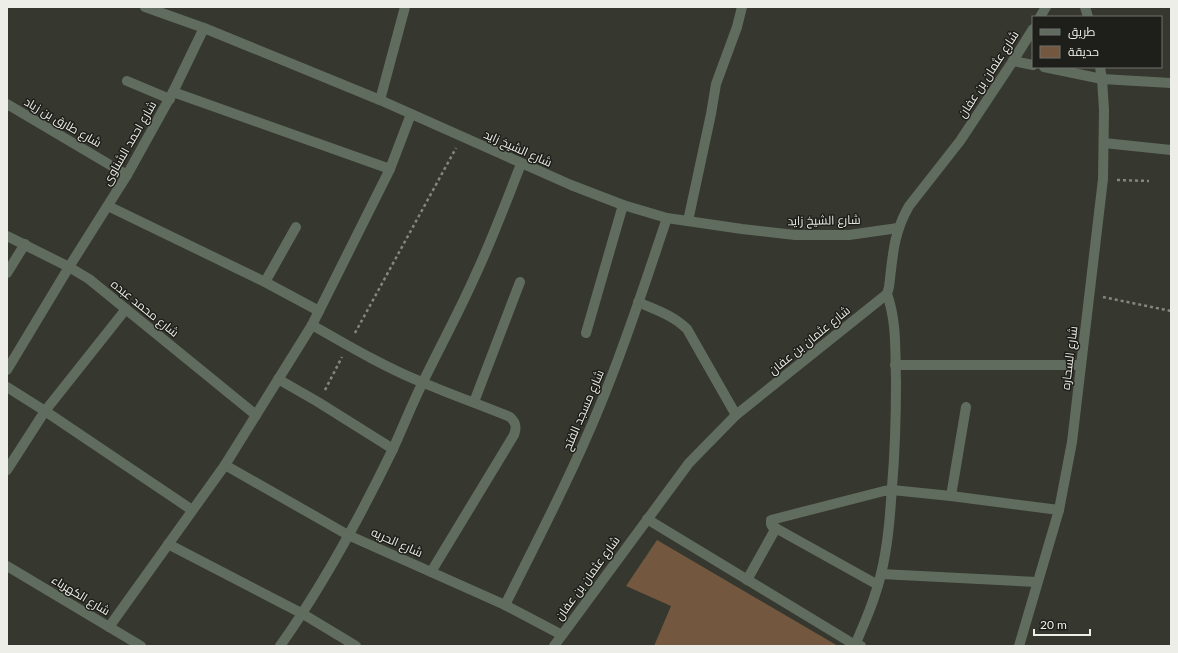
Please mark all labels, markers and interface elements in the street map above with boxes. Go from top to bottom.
legend [1032,16,1162,68]
text: طريق [1068,24,1096,39]
street label: شارع عثمان بن عفان [954,28,1023,121]
text: حديقة [1068,44,1099,59]
street label: شارع طارق بن زياد [21,94,104,151]
street label: شارع احمد الشناوى [99,98,160,188]
street label: شارع الشيخ زايد [481,126,555,171]
street label: شارع الشيخ زايد [787,212,861,229]
street label: شارع محمد عبده [107,276,182,341]
street label: شارع عثمان بن عفان [765,302,854,378]
street label: شارع السحاره [1058,325,1081,391]
street label: شارع مسجد الفتح [559,367,608,453]
street label: شارع الحريه [369,524,425,561]
street label: شارع عثمان بن عفان [551,533,623,624]
street label: شارع الكهرباء [49,572,113,619]
scale bar [1034,611,1090,637]
text: 20 m [1040,617,1067,632]

